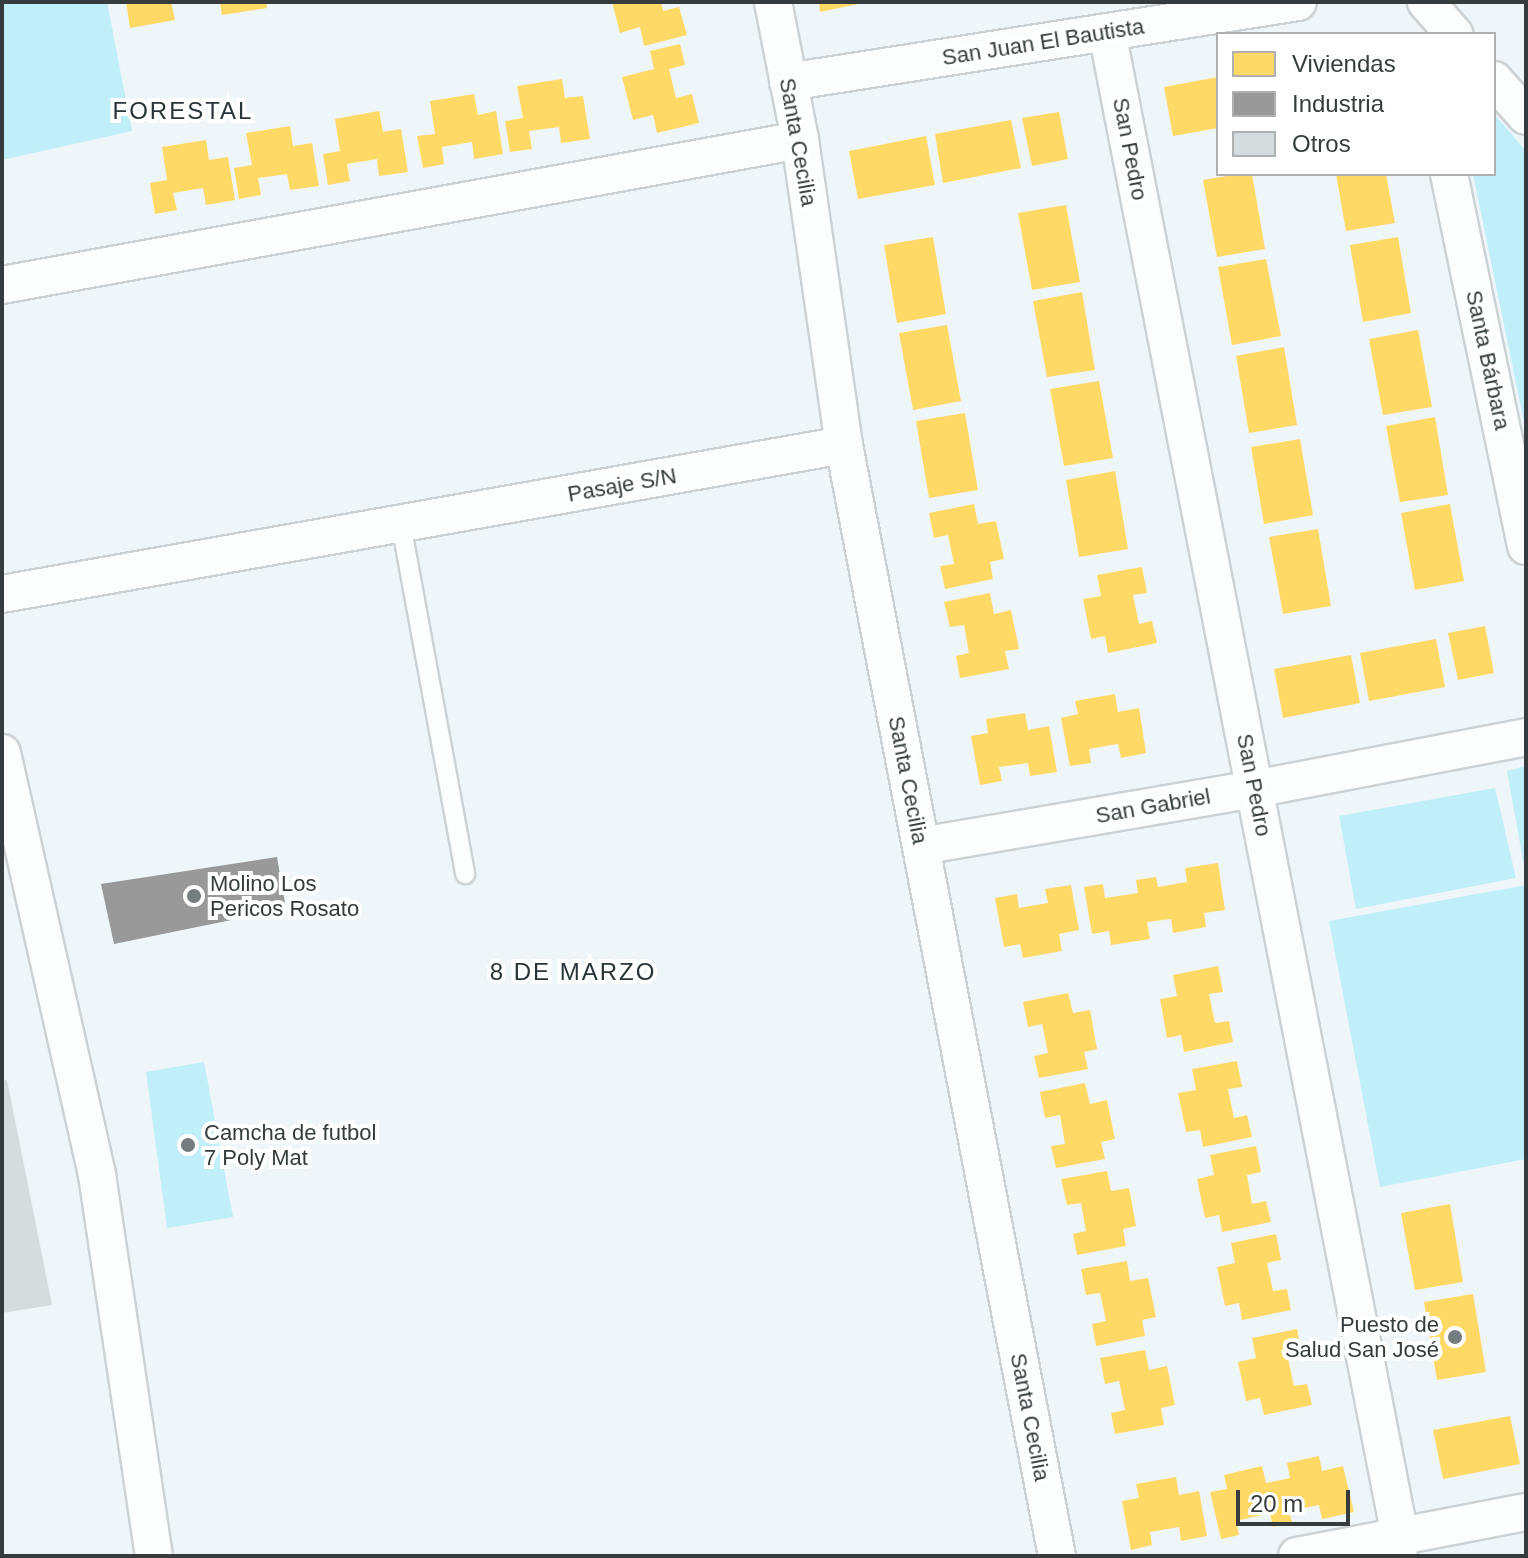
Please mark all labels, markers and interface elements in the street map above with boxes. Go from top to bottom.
street label: San Juan El Bautista [940,13,1146,71]
legend [1216,32,1496,176]
text: Viviendas [1292,50,1396,77]
street label: Santa Cecilia [774,76,822,208]
text: Industria [1292,90,1384,117]
street label: San Pedro [1107,95,1153,203]
district label: FORESTAL [113,97,253,125]
text: Otros [1292,130,1351,157]
street label: Santa Bárbara [1460,288,1516,432]
street label: Pasaje S/N [566,462,678,508]
street label: Santa Cecilia [883,714,933,846]
street label: San Pedro [1231,731,1277,839]
street label: San Gabriel [1094,783,1212,829]
place label: Molino Los Pericos Rosato [210,870,359,922]
marker: Molino Los Pericos Rosato [185,887,203,905]
district label: 8 DE MARZO [490,958,656,986]
place label: Camcha de futbol 7 Poly Mat [204,1119,376,1170]
marker: Camcha de futbol 7 Poly Mat [179,1136,197,1154]
place label: Puesto de Salud San José [1285,1311,1439,1362]
marker: Puesto de Salud San José [1446,1328,1464,1346]
street label: Santa Cecilia [1005,1351,1055,1483]
scale bar [1240,1474,1354,1524]
text: 20 m [1250,1490,1303,1517]

